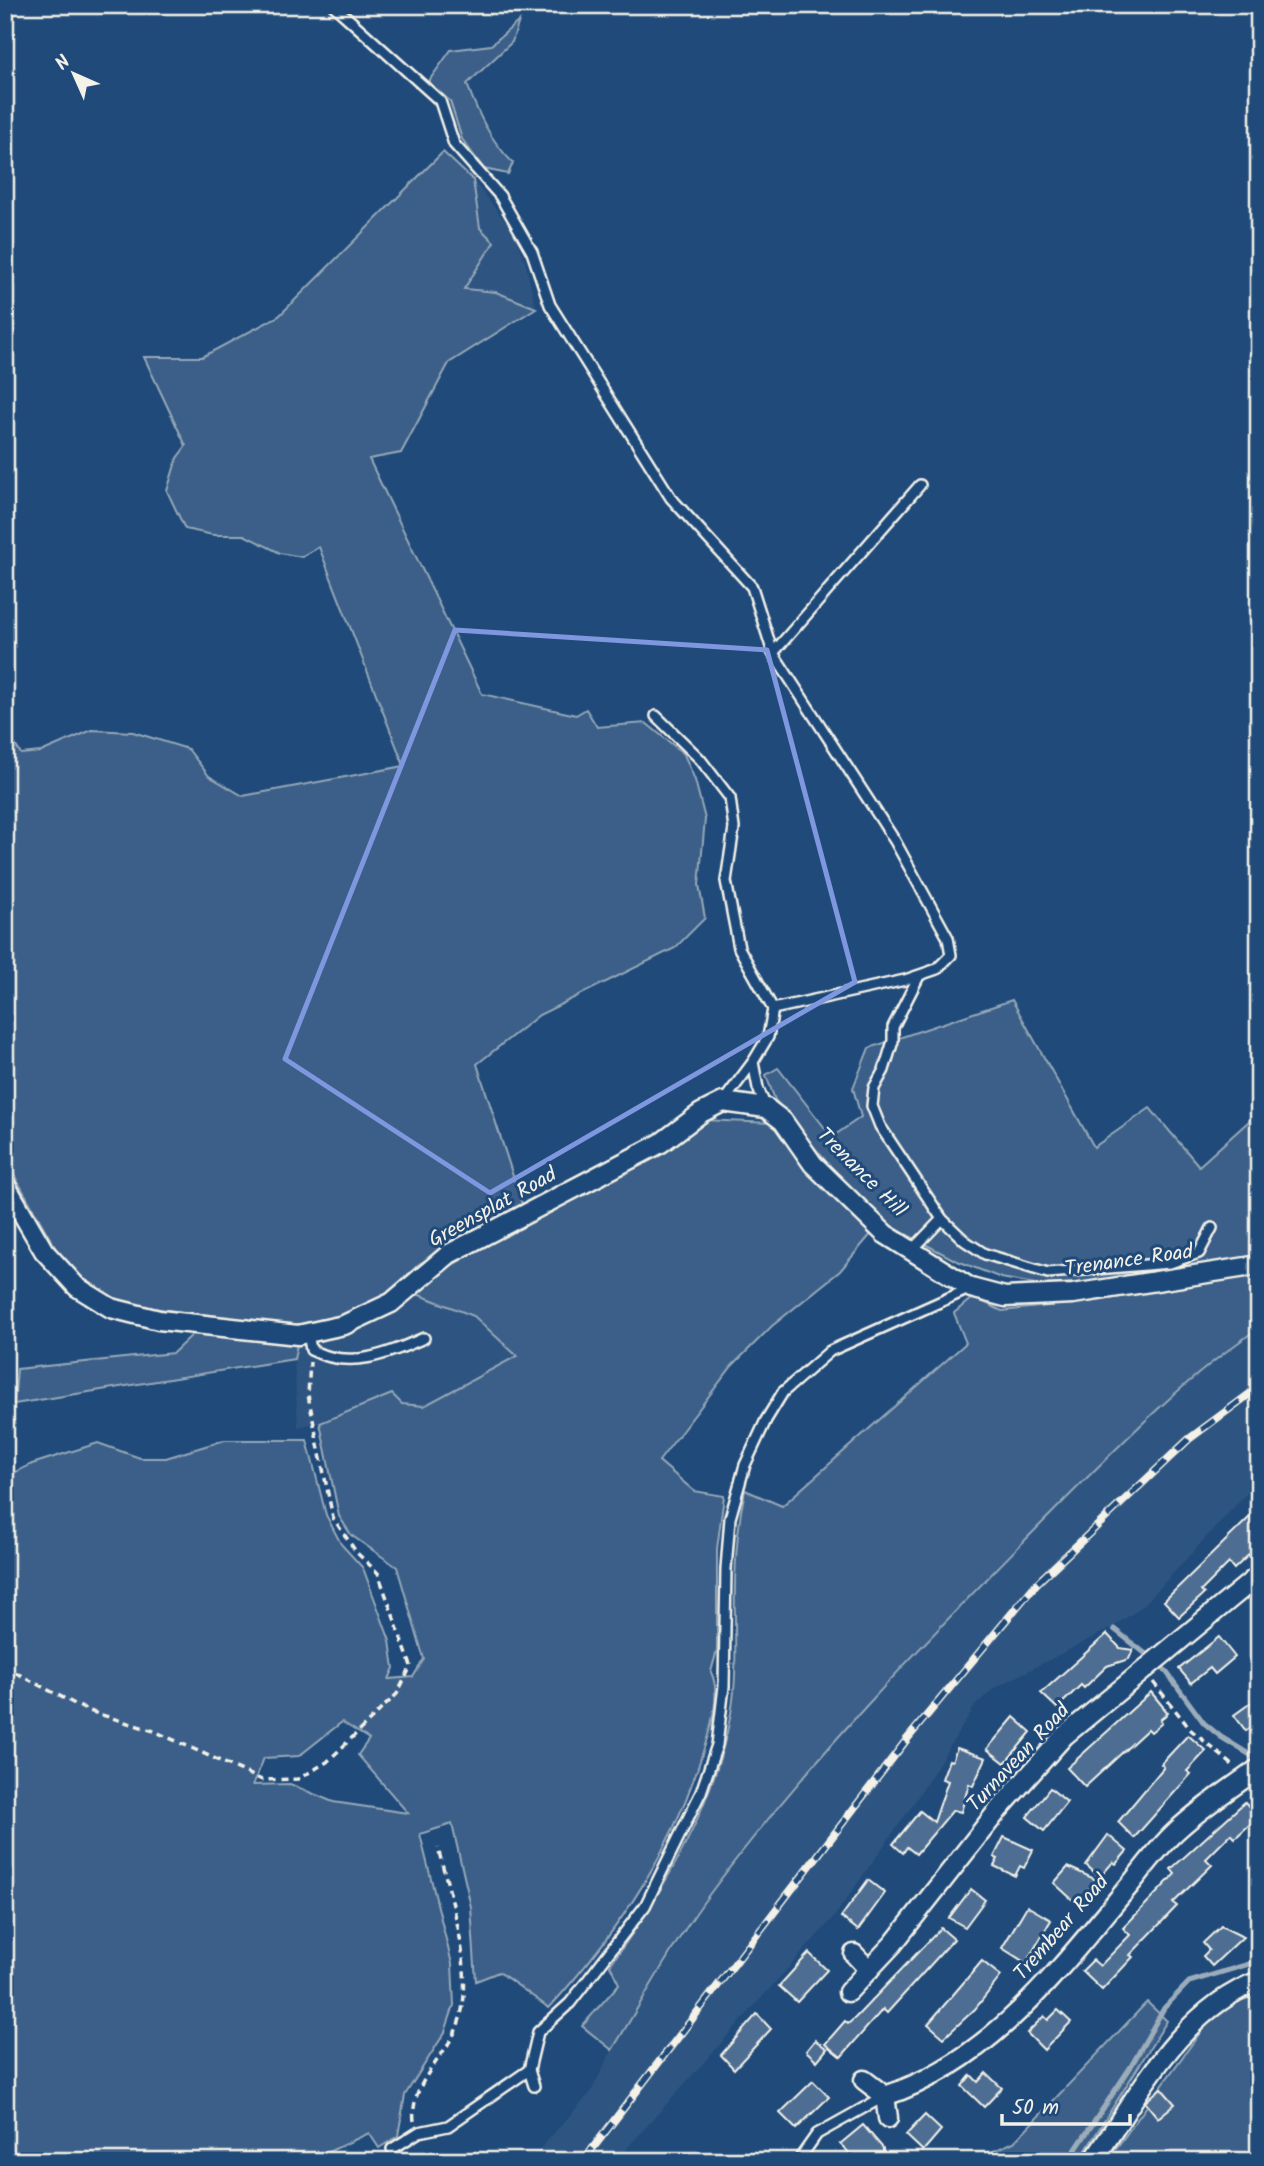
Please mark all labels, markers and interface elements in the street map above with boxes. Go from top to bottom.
north arrow [38,38,108,108]
text: N [49,49,78,78]
street label: Trenance Hill [808,1120,914,1226]
street label: Greensplat Road [423,1159,564,1257]
street label: Trenance Road [1063,1236,1196,1286]
street label: Turnavean Road [959,1695,1079,1820]
street label: Trembear Road [1006,1867,1118,1989]
scale bar [1002,2082,1129,2126]
text: 50 m [1012,2092,1059,2125]

